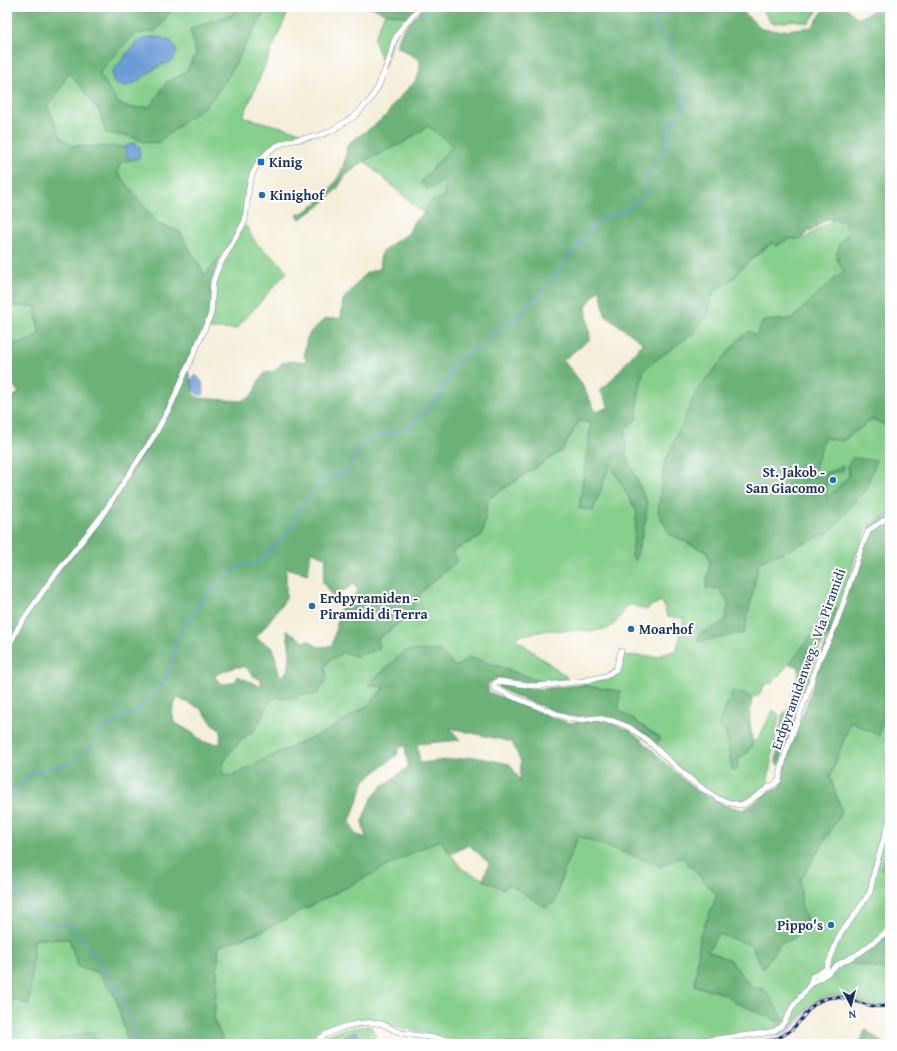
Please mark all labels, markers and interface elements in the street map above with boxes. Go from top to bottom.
place label: Kinig [269,152,303,172]
marker: Kinig [256,157,266,167]
place label: Kinighof [270,185,326,205]
marker: Kinighof [257,190,267,200]
place label: St. Jakob - San Giacomo [746,462,826,498]
marker: St. Jakob - San Giacomo [828,475,838,485]
street label: Erdpyramidenweg - Via Piramidi [766,565,850,752]
place label: Erdpyramiden - Piramidi di Terra [320,588,429,624]
marker: Erdpyramiden - Piramidi di Terra [307,601,317,611]
place label: Moarhof [639,619,695,639]
marker: Moarhof [626,624,636,634]
place label: Pippo's [777,915,823,935]
marker: Pippo's [826,920,836,930]
north arrow [831,985,871,1025]
text: N [847,1007,857,1023]

